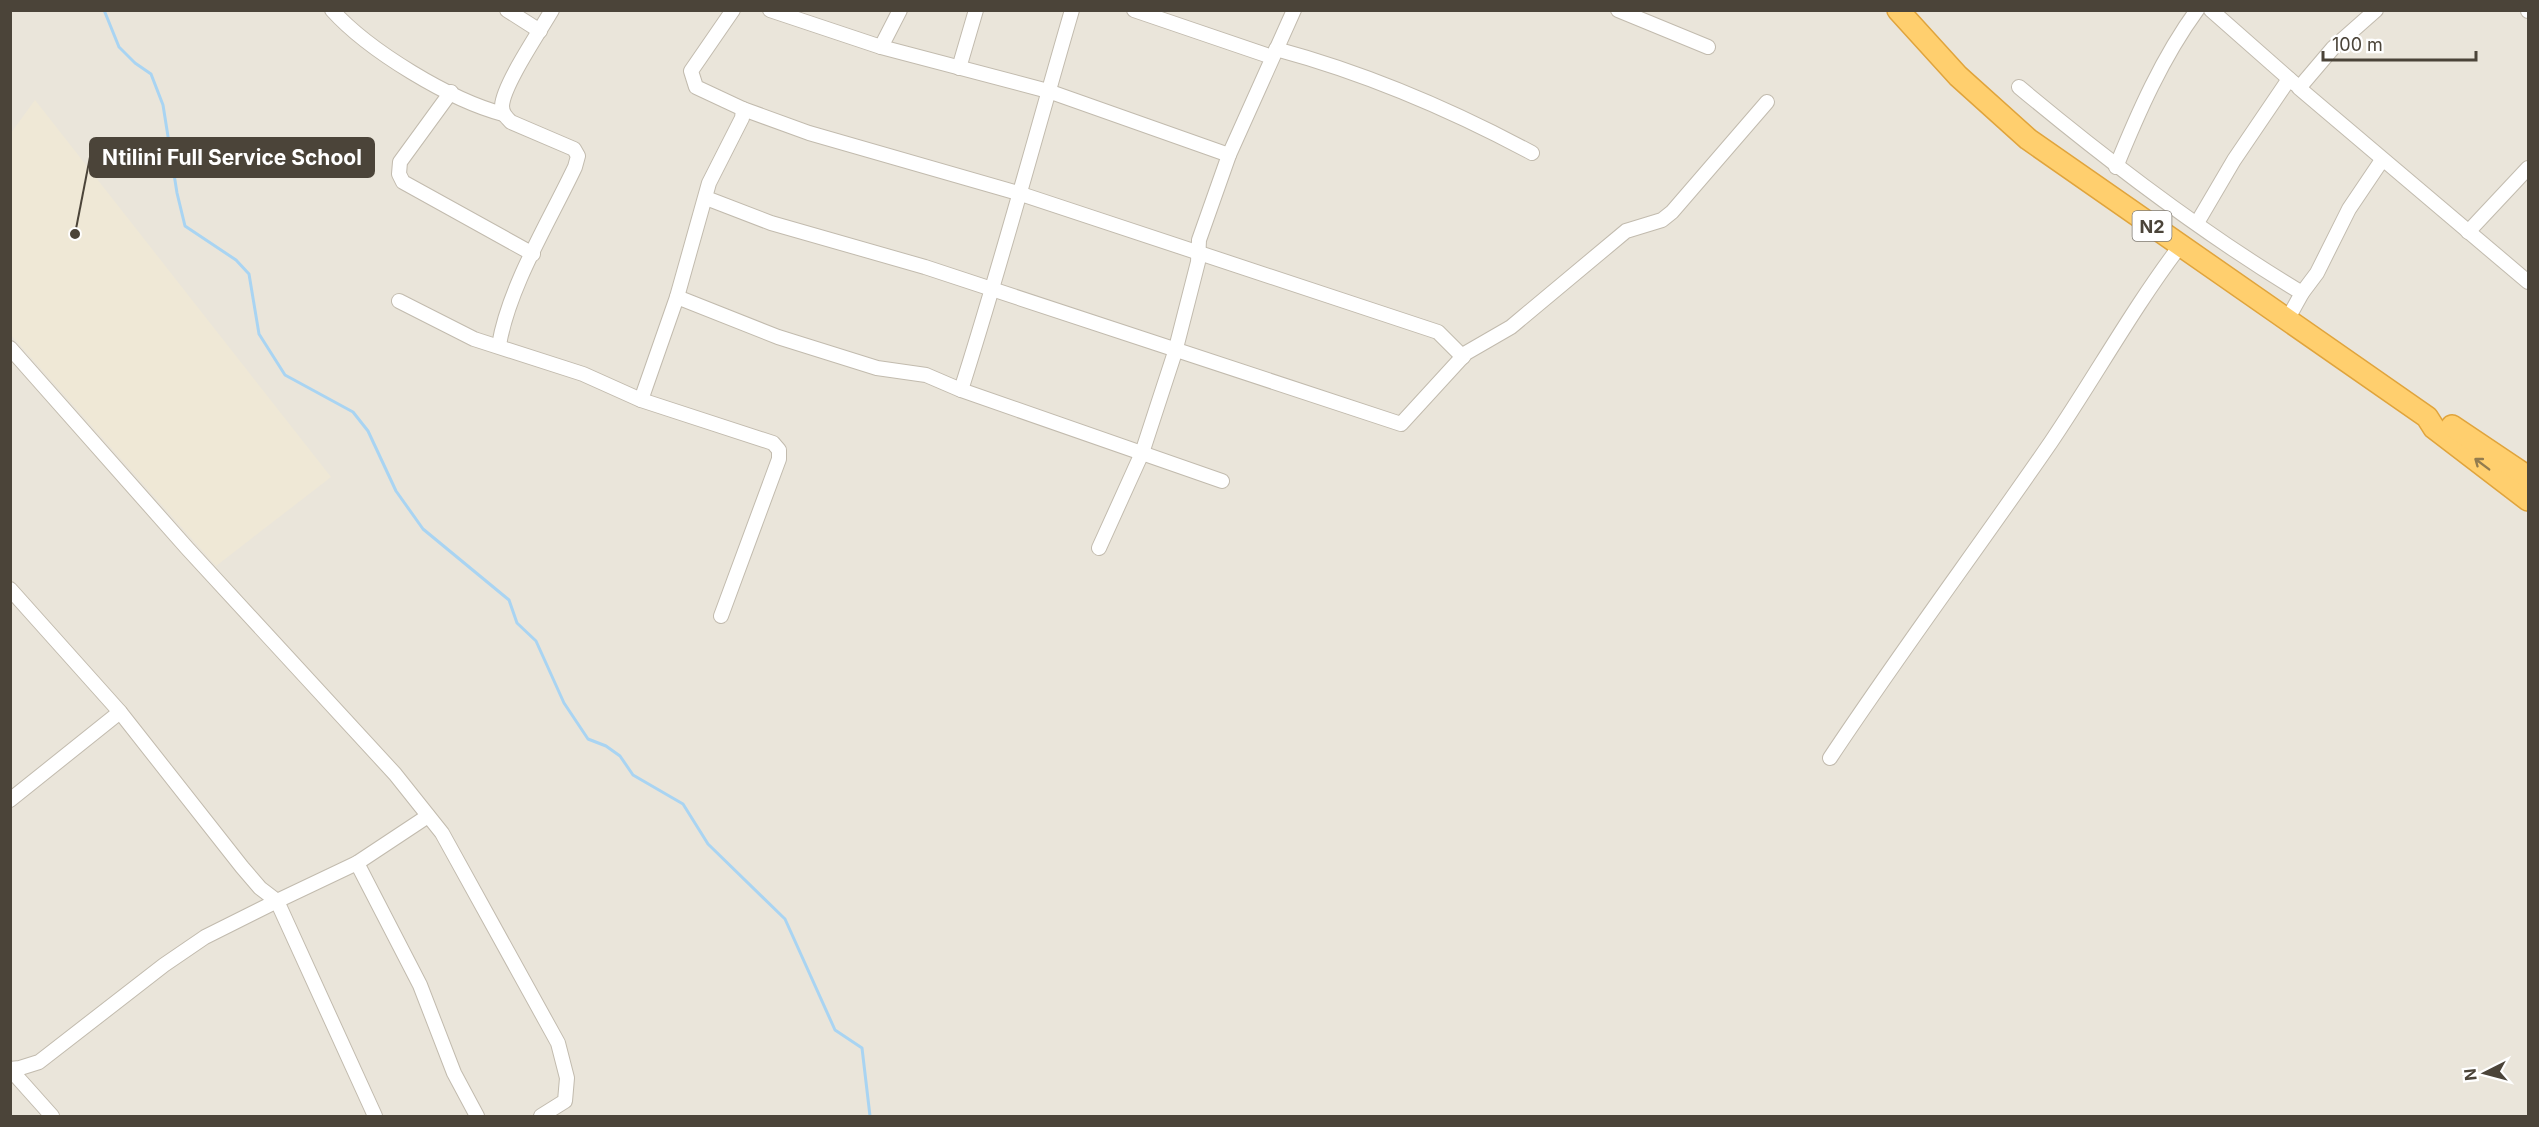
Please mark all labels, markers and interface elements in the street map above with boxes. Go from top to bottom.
scale bar [2323,24,2476,62]
text: 100 m [2332,34,2383,55]
callout: Ntilini Full Service School [90,138,374,177]
text: Ntilini Full Service School [102,145,362,170]
road number: N2 [2132,211,2172,241]
one-way arrow [2475,458,2491,470]
north arrow [2455,1043,2515,1103]
text: N [2459,1067,2481,1082]

